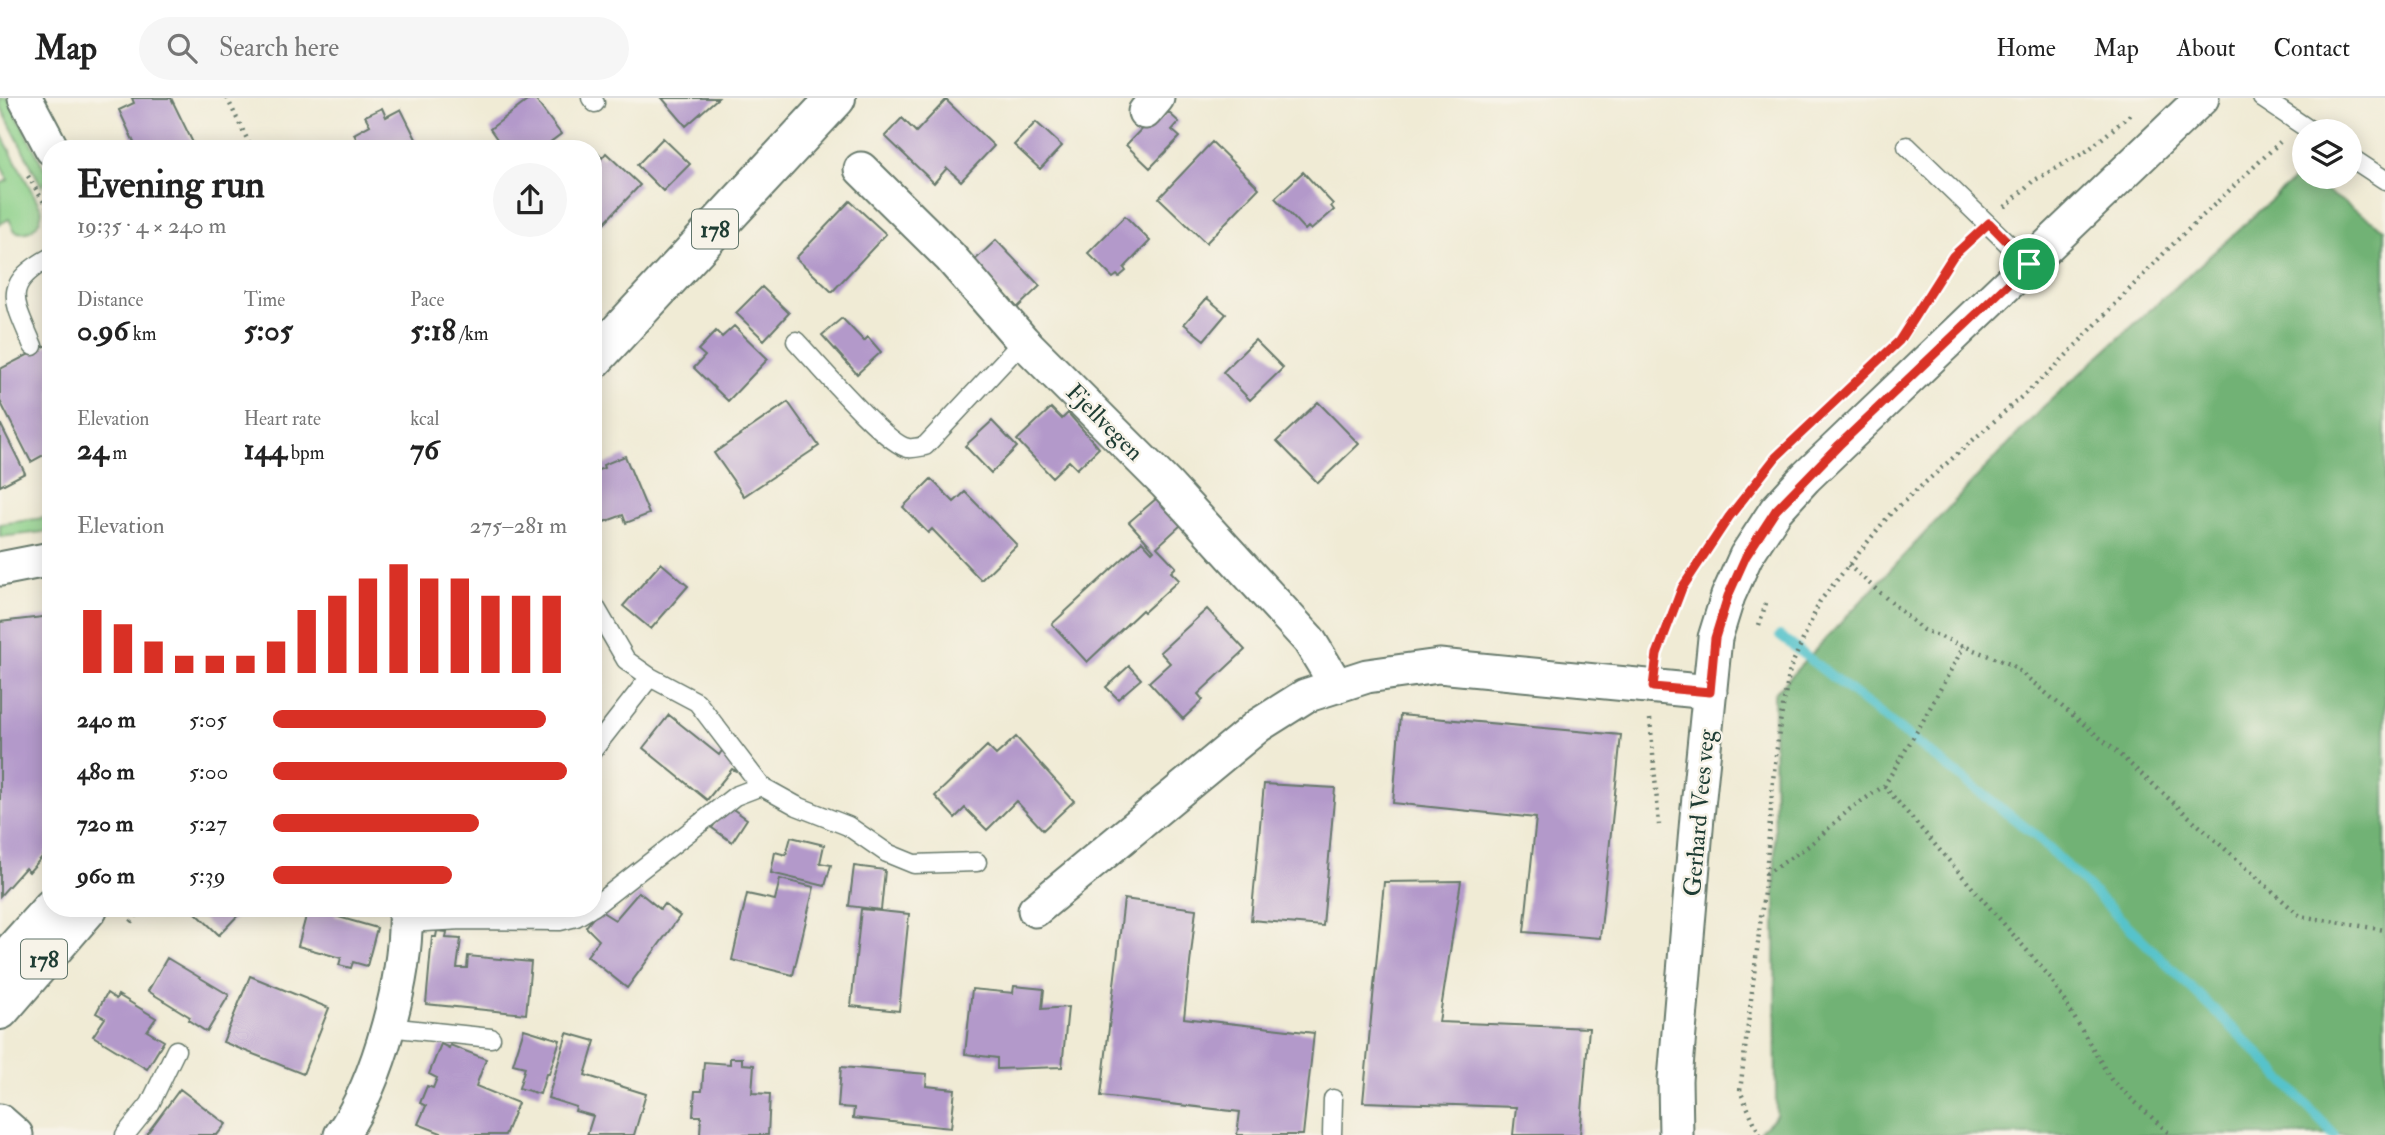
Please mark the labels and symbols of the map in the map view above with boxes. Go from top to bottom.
road number: 178 [692,210,738,248]
pin [1999,234,2059,294]
street label: Fjellvegen [1059,377,1150,468]
street label: Gerhard Vees veg [1677,727,1722,898]
road number: 178 [21,940,67,978]

